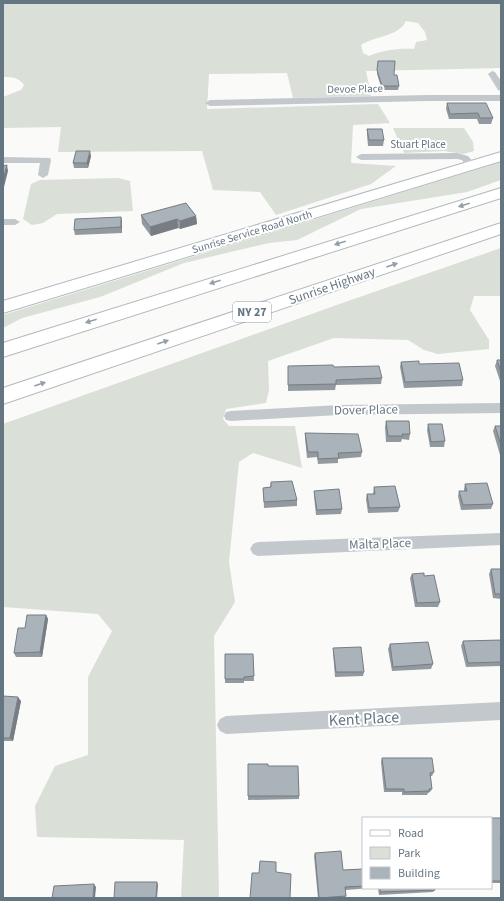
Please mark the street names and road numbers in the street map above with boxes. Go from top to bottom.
street label: Devoe Place [327,81,384,97]
street label: Stuart Place [390,137,446,152]
street label: Sunrise Service Road North [190,207,314,257]
street label: Sunrise Highway [286,263,378,309]
road number: NY 27 [233,302,271,322]
street label: Dover Place [334,400,398,420]
street label: Malta Place [349,534,411,554]
street label: Kent Place [328,706,400,732]

